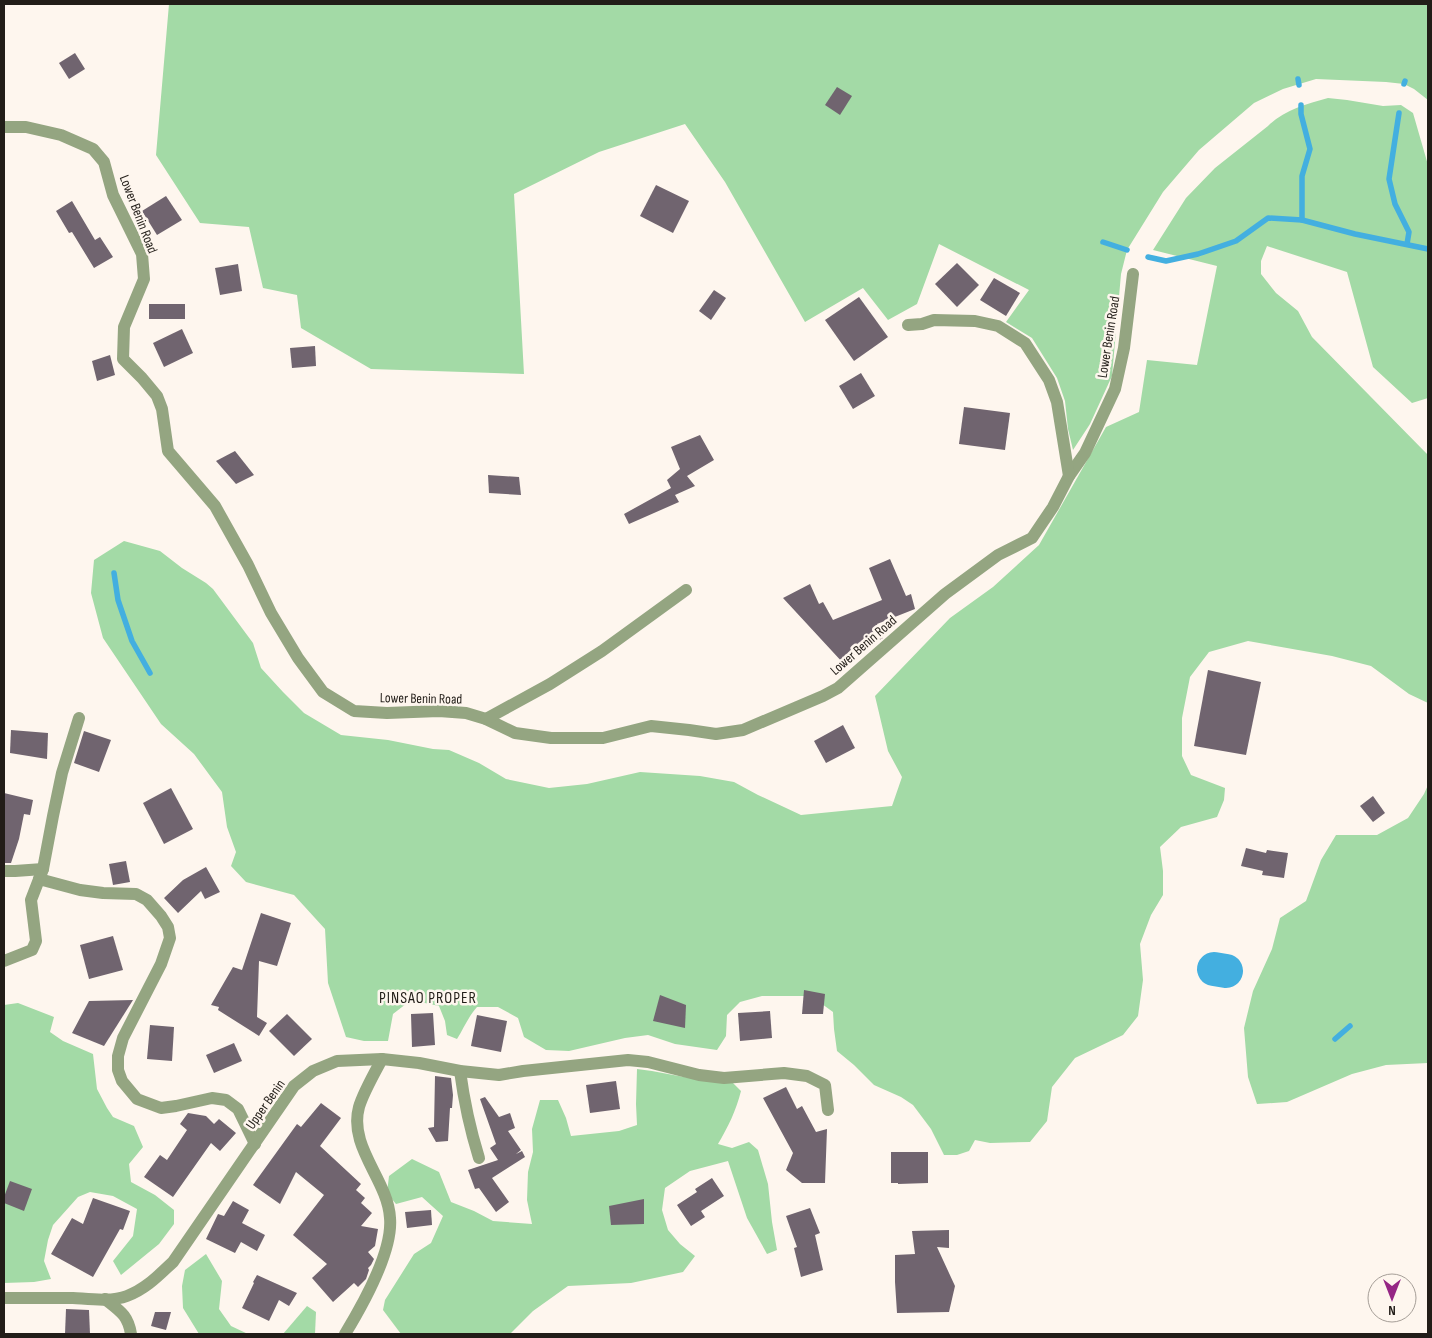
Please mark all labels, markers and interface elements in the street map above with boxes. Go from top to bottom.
street label: Lower Benin Road [116,173,161,256]
street label: Lower Benin Road [1094,295,1123,379]
street label: Lower Benin Road [827,612,900,679]
street label: Lower Benin Road [380,689,463,708]
district label: PINSAO PROPER [379,989,477,1008]
street label: Upper Benin [242,1076,289,1132]
north arrow [1367,1273,1417,1323]
text: N [1388,1302,1396,1319]

